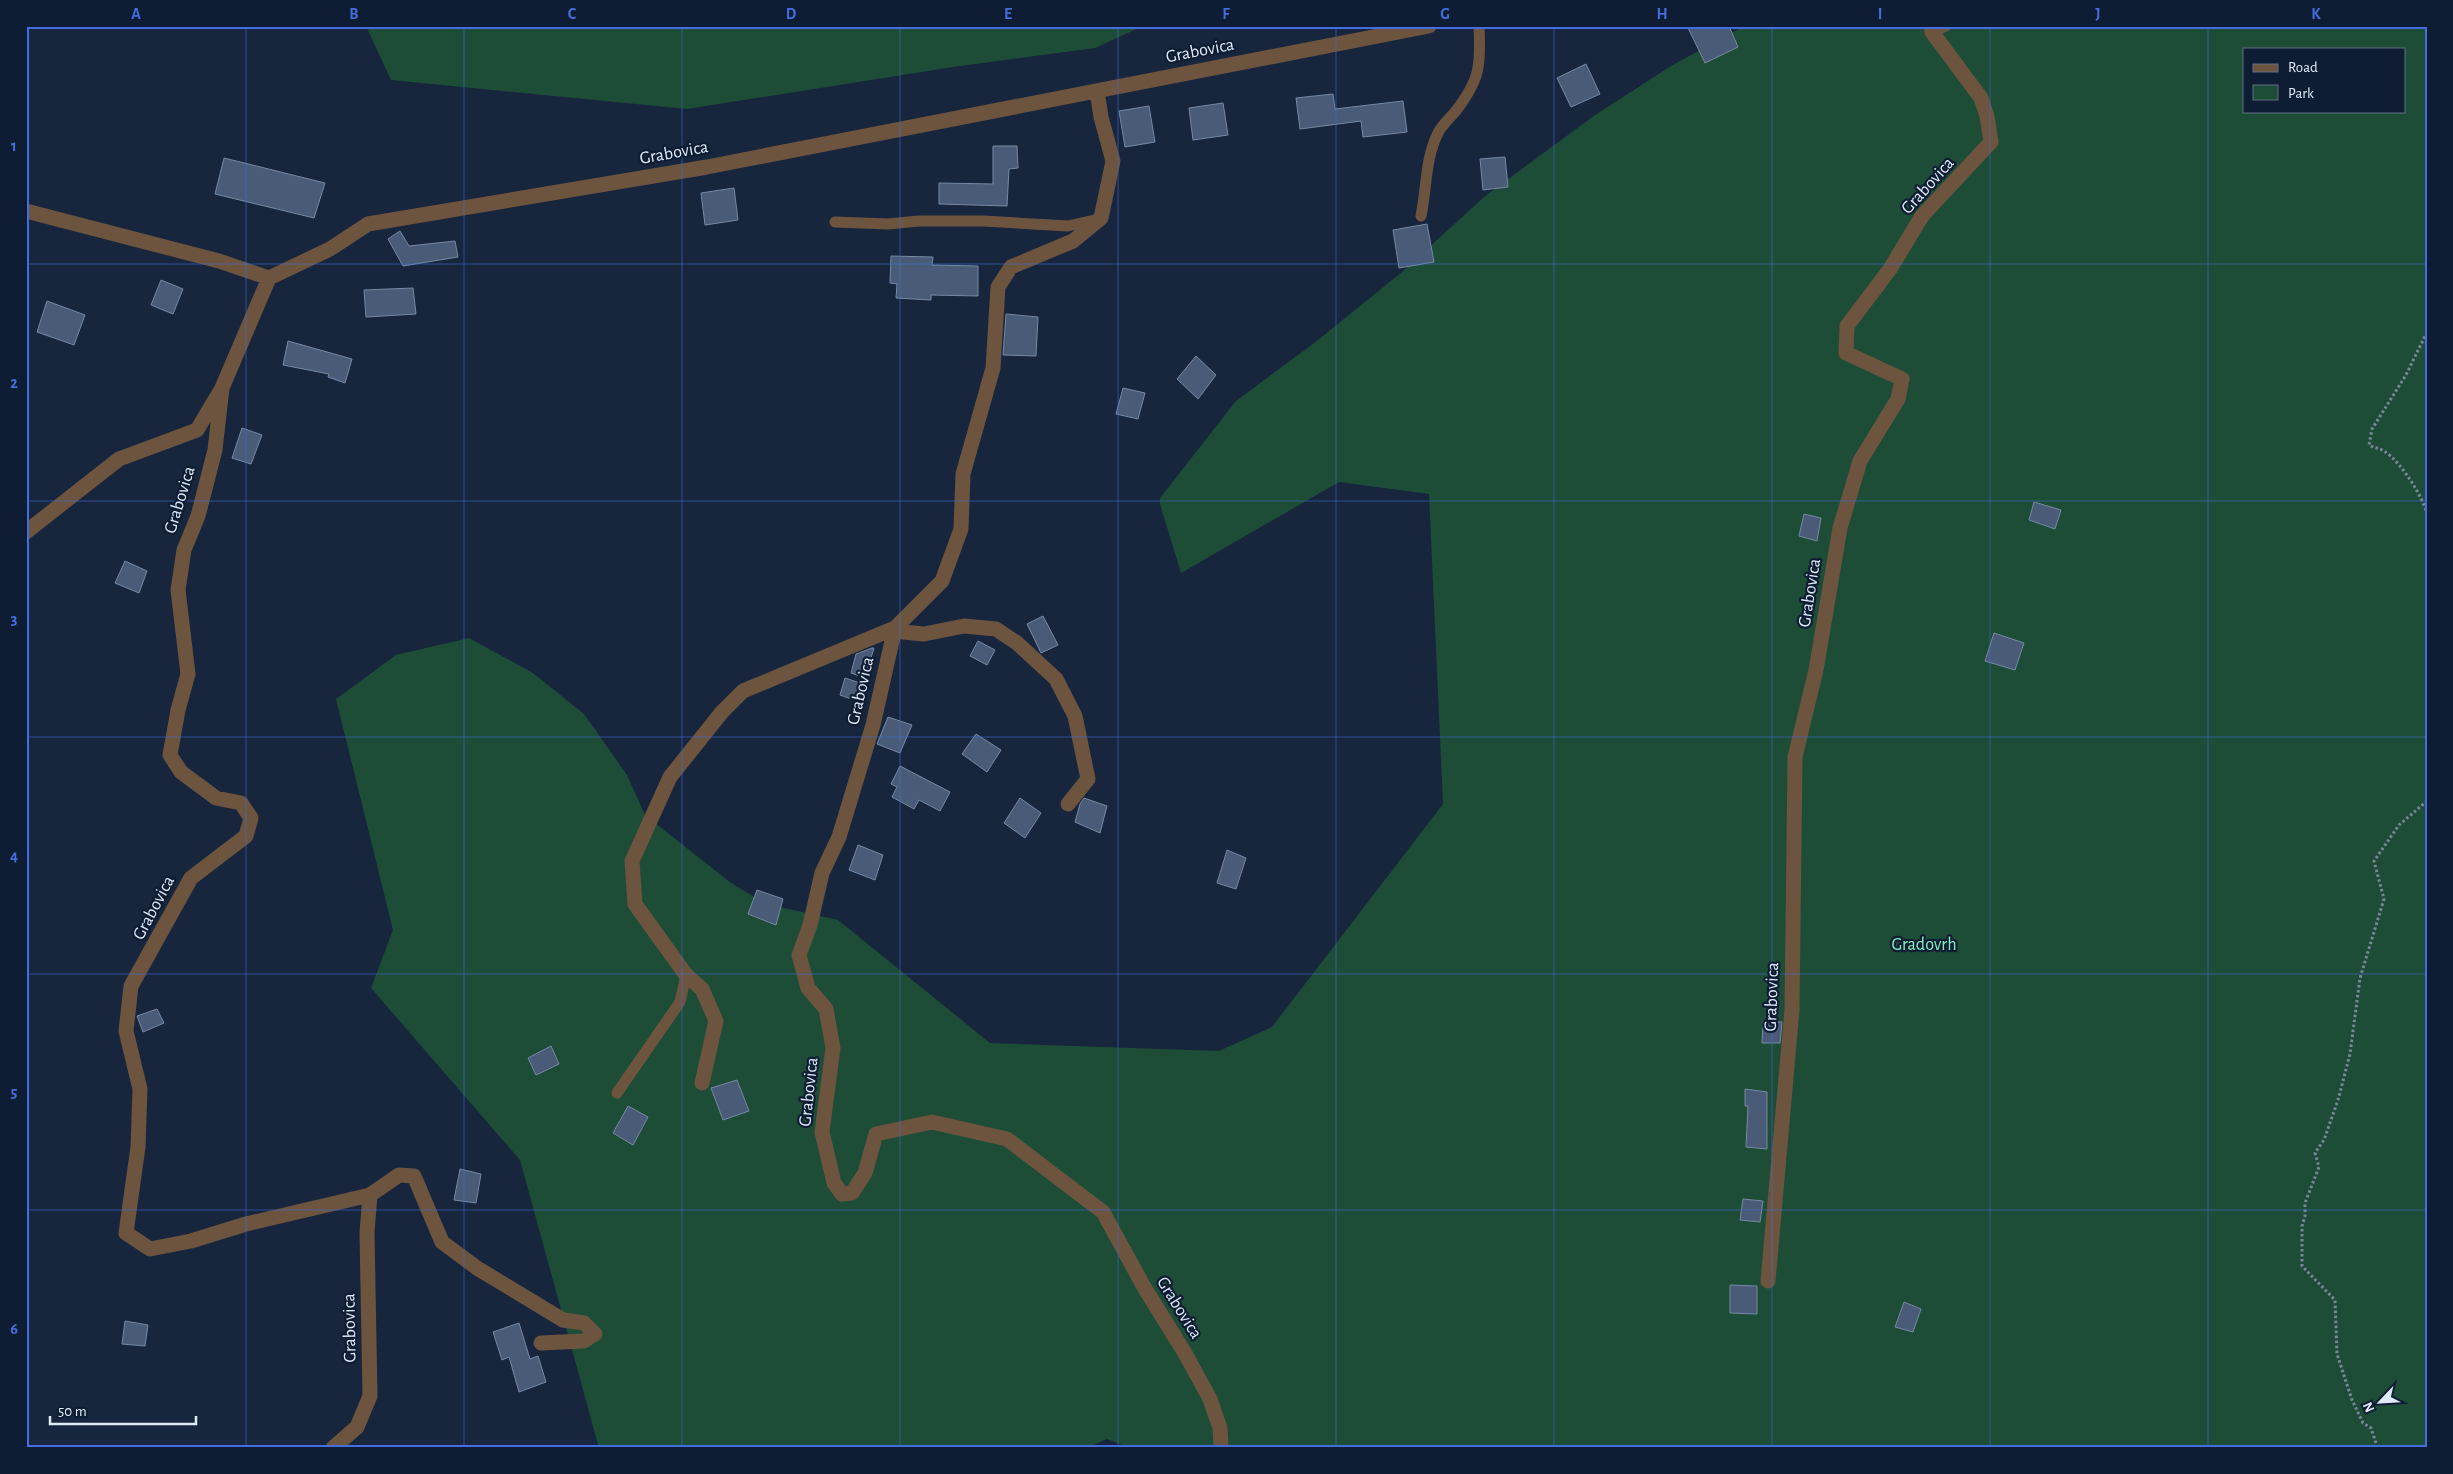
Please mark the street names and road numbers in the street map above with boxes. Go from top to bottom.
street label: Grabovica [1164,36,1236,66]
street label: Grabovica [638,138,710,168]
street label: Grabovica [1898,154,1958,218]
street label: Grabovica [161,464,199,536]
street label: Grabovica [1796,557,1824,629]
street label: Grabovica [844,655,878,727]
street label: Grabovica [130,873,178,943]
street label: Grabovica [1762,962,1782,1032]
street label: Grabovica [796,1057,822,1127]
street label: Grabovica [1153,1274,1205,1342]
street label: Grabovica [340,1293,360,1363]

